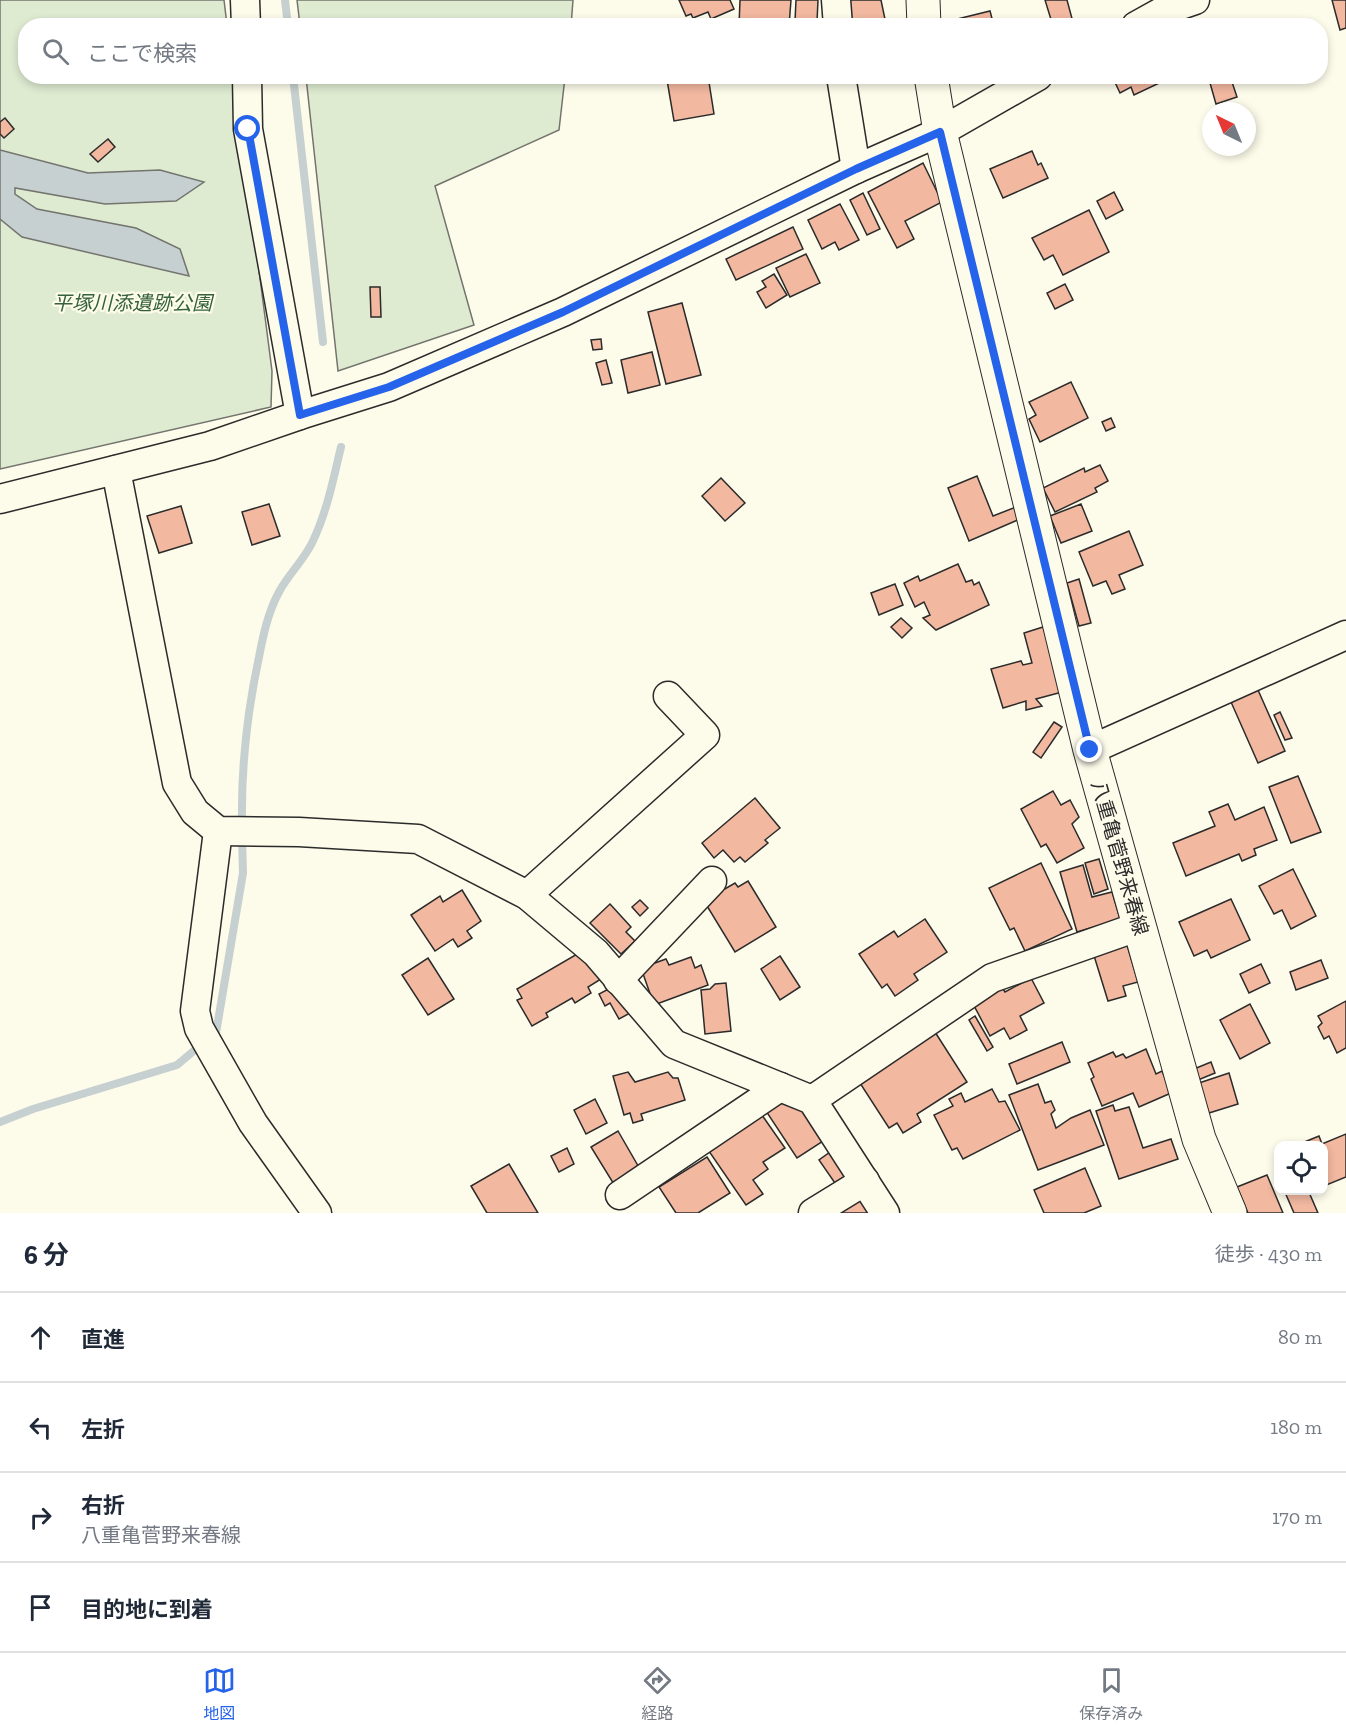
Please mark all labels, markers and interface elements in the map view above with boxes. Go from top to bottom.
search box [18,18,1328,84]
icon: search [39,35,72,68]
text: ここで検索 [87,40,197,67]
north arrow [1202,102,1256,156]
route start [234,115,260,141]
park label: 平塚川添遺跡公園 [52,291,215,315]
route end [1076,736,1102,762]
street label: 八重亀菅野来春線 [1086,778,1154,938]
map controls [1274,1141,1328,1195]
button: locate [1274,1141,1328,1195]
text: 6 分 [24,1239,69,1271]
text: 徒歩 · 430 m [1215,1242,1322,1266]
icon: ahead [24,1321,57,1354]
text: 80 m [1278,1325,1322,1349]
text: 直進 [81,1326,125,1353]
icon: left [24,1411,57,1444]
text: 180 m [1270,1415,1322,1439]
text: 左折 [81,1416,125,1443]
text: 右折 [81,1492,125,1519]
icon: right [24,1501,57,1534]
text: 170 m [1272,1505,1322,1529]
text: 八重亀菅野来春線 [81,1523,241,1547]
icon: arrive [24,1591,57,1624]
text: 目的地に到着 [81,1596,213,1623]
tab: 地図 [203,1664,236,1724]
tab: 経路 [641,1664,674,1724]
tab: 保存済み [1079,1664,1143,1724]

